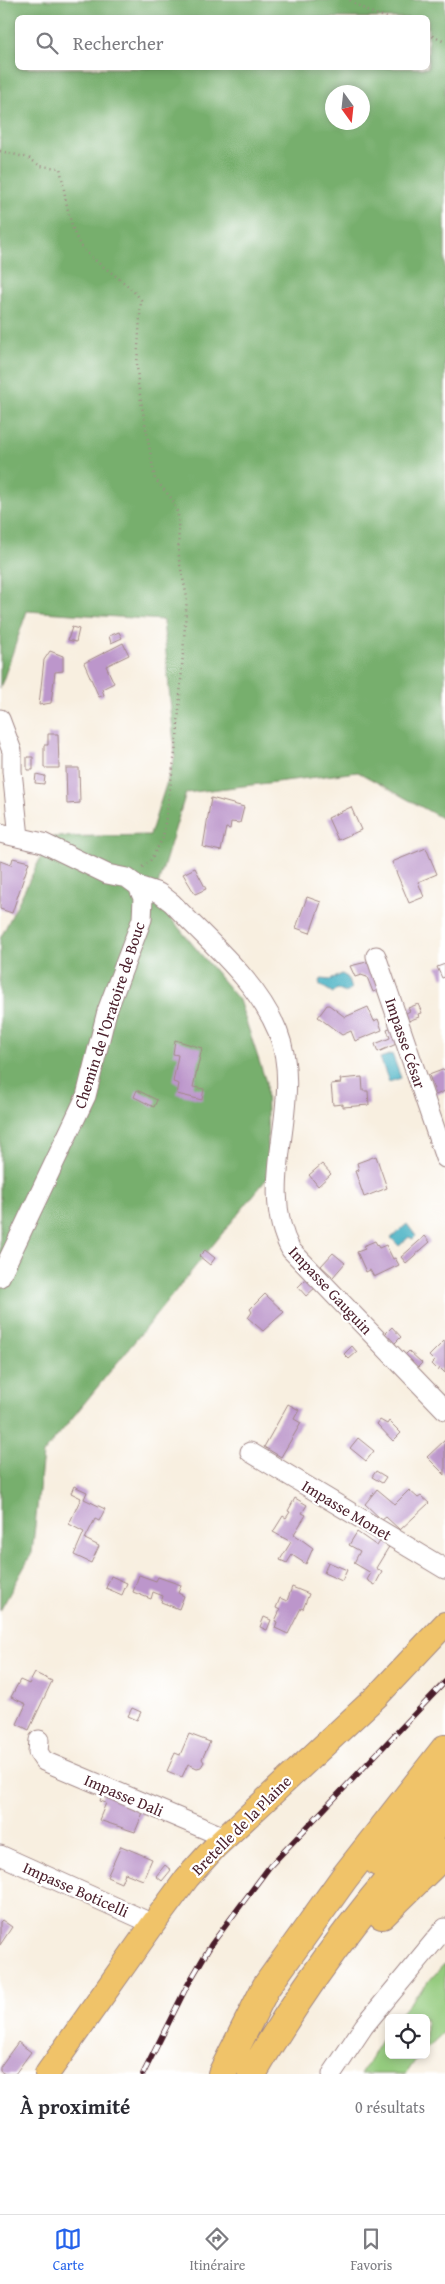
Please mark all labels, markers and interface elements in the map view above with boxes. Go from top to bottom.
search box [15,15,430,70]
icon: search [33,29,61,57]
text: Rechercher [73,29,164,57]
north arrow [325,85,370,130]
street label: Chemin de l'Oratoire de Bouc [67,918,151,1112]
street label: Impasse César [379,994,433,1092]
street label: Impasse Gauguin [283,1240,379,1340]
street label: Impasse Monet [297,1474,397,1547]
street label: Impasse Dali [81,1768,168,1823]
street label: Bretelle de la Plaine [186,1770,296,1880]
street label: Impasse Boticelli [19,1855,133,1923]
map controls [385,2014,430,2059]
button: locate [385,2014,430,2059]
text: À proximité [20,2091,130,2122]
text: 0 résultats [355,2095,425,2119]
tab: Carte [53,2225,84,2275]
tab: Itinéraire [189,2225,245,2275]
tab: Favoris [351,2225,392,2275]

